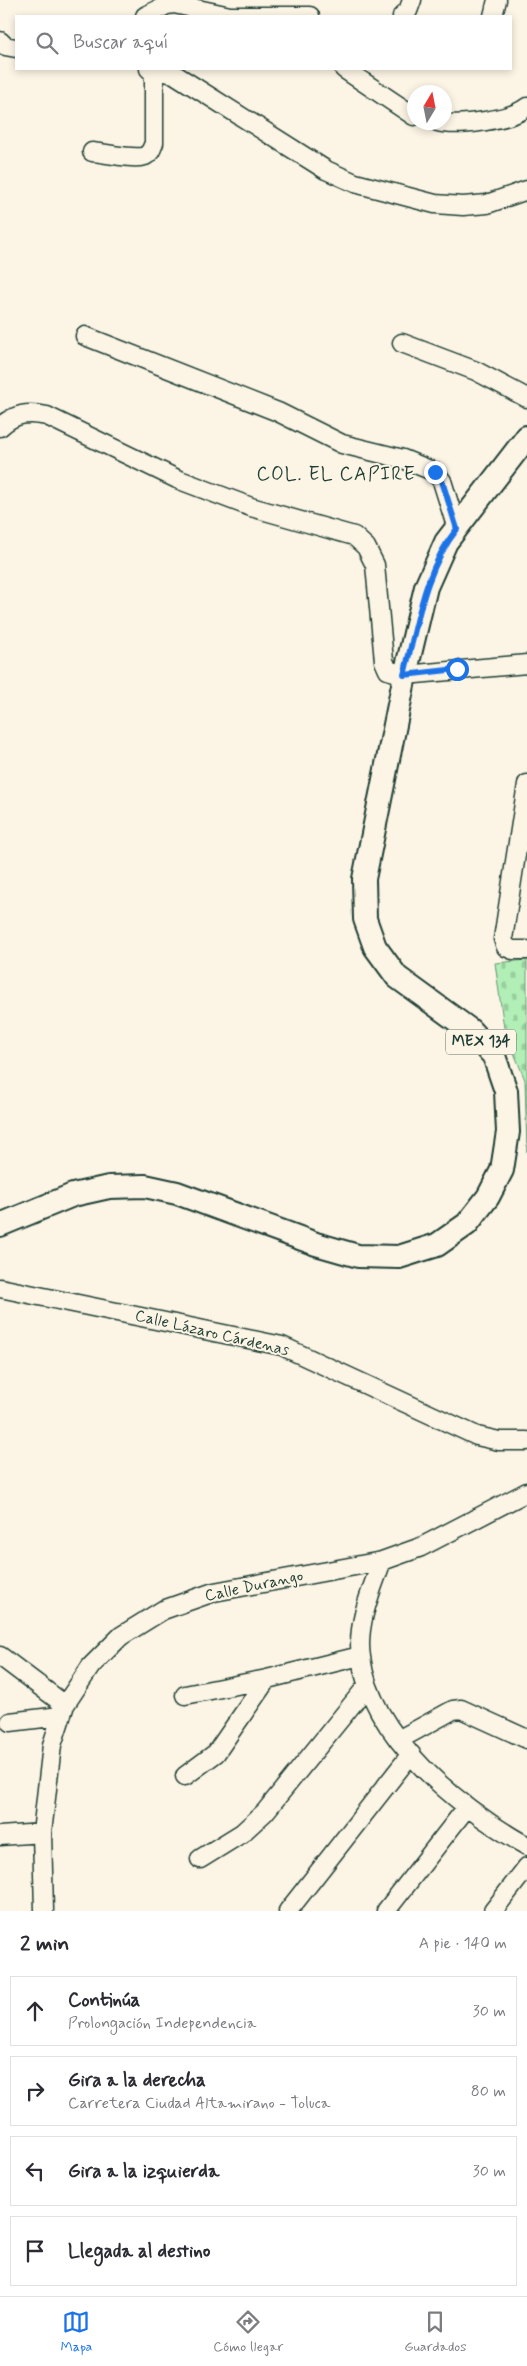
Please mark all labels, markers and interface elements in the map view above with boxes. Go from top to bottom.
search box [15,15,512,70]
icon: search [33,29,61,57]
text: Buscar aquí [73,30,168,55]
north arrow [407,85,452,130]
route end [424,461,447,484]
district label: COL. EL CAPIRE [256,462,416,487]
route start [446,658,469,681]
road number: MEX 134 [446,1030,516,1054]
street label: Calle Lázaro Cárdenas [133,1305,291,1361]
street label: Calle Durango [203,1565,305,1607]
text: 2 min [20,1930,69,1958]
text: A pie · 140 m [419,1933,507,1954]
text: Continúa [68,1988,140,2013]
icon: ahead [21,1997,49,2025]
text: 30 m [473,2001,506,2022]
text: Prolongación Independencia [68,2013,256,2034]
text: Gira a la derecha [68,2068,206,2093]
icon: right [21,2077,49,2105]
text: 80 m [471,2081,506,2102]
text: Carretera Ciudad Altamirano - Toluca [68,2093,330,2114]
icon: left [21,2157,49,2185]
text: Gira a la izquierda [68,2159,219,2184]
text: 30 m [473,2161,506,2182]
icon: arrive [21,2237,49,2265]
text: Llegada al destino [68,2239,210,2264]
tab: Mapa [60,2308,92,2356]
tab: Cómo llegar [213,2308,283,2356]
tab: Guardados [404,2308,467,2356]

